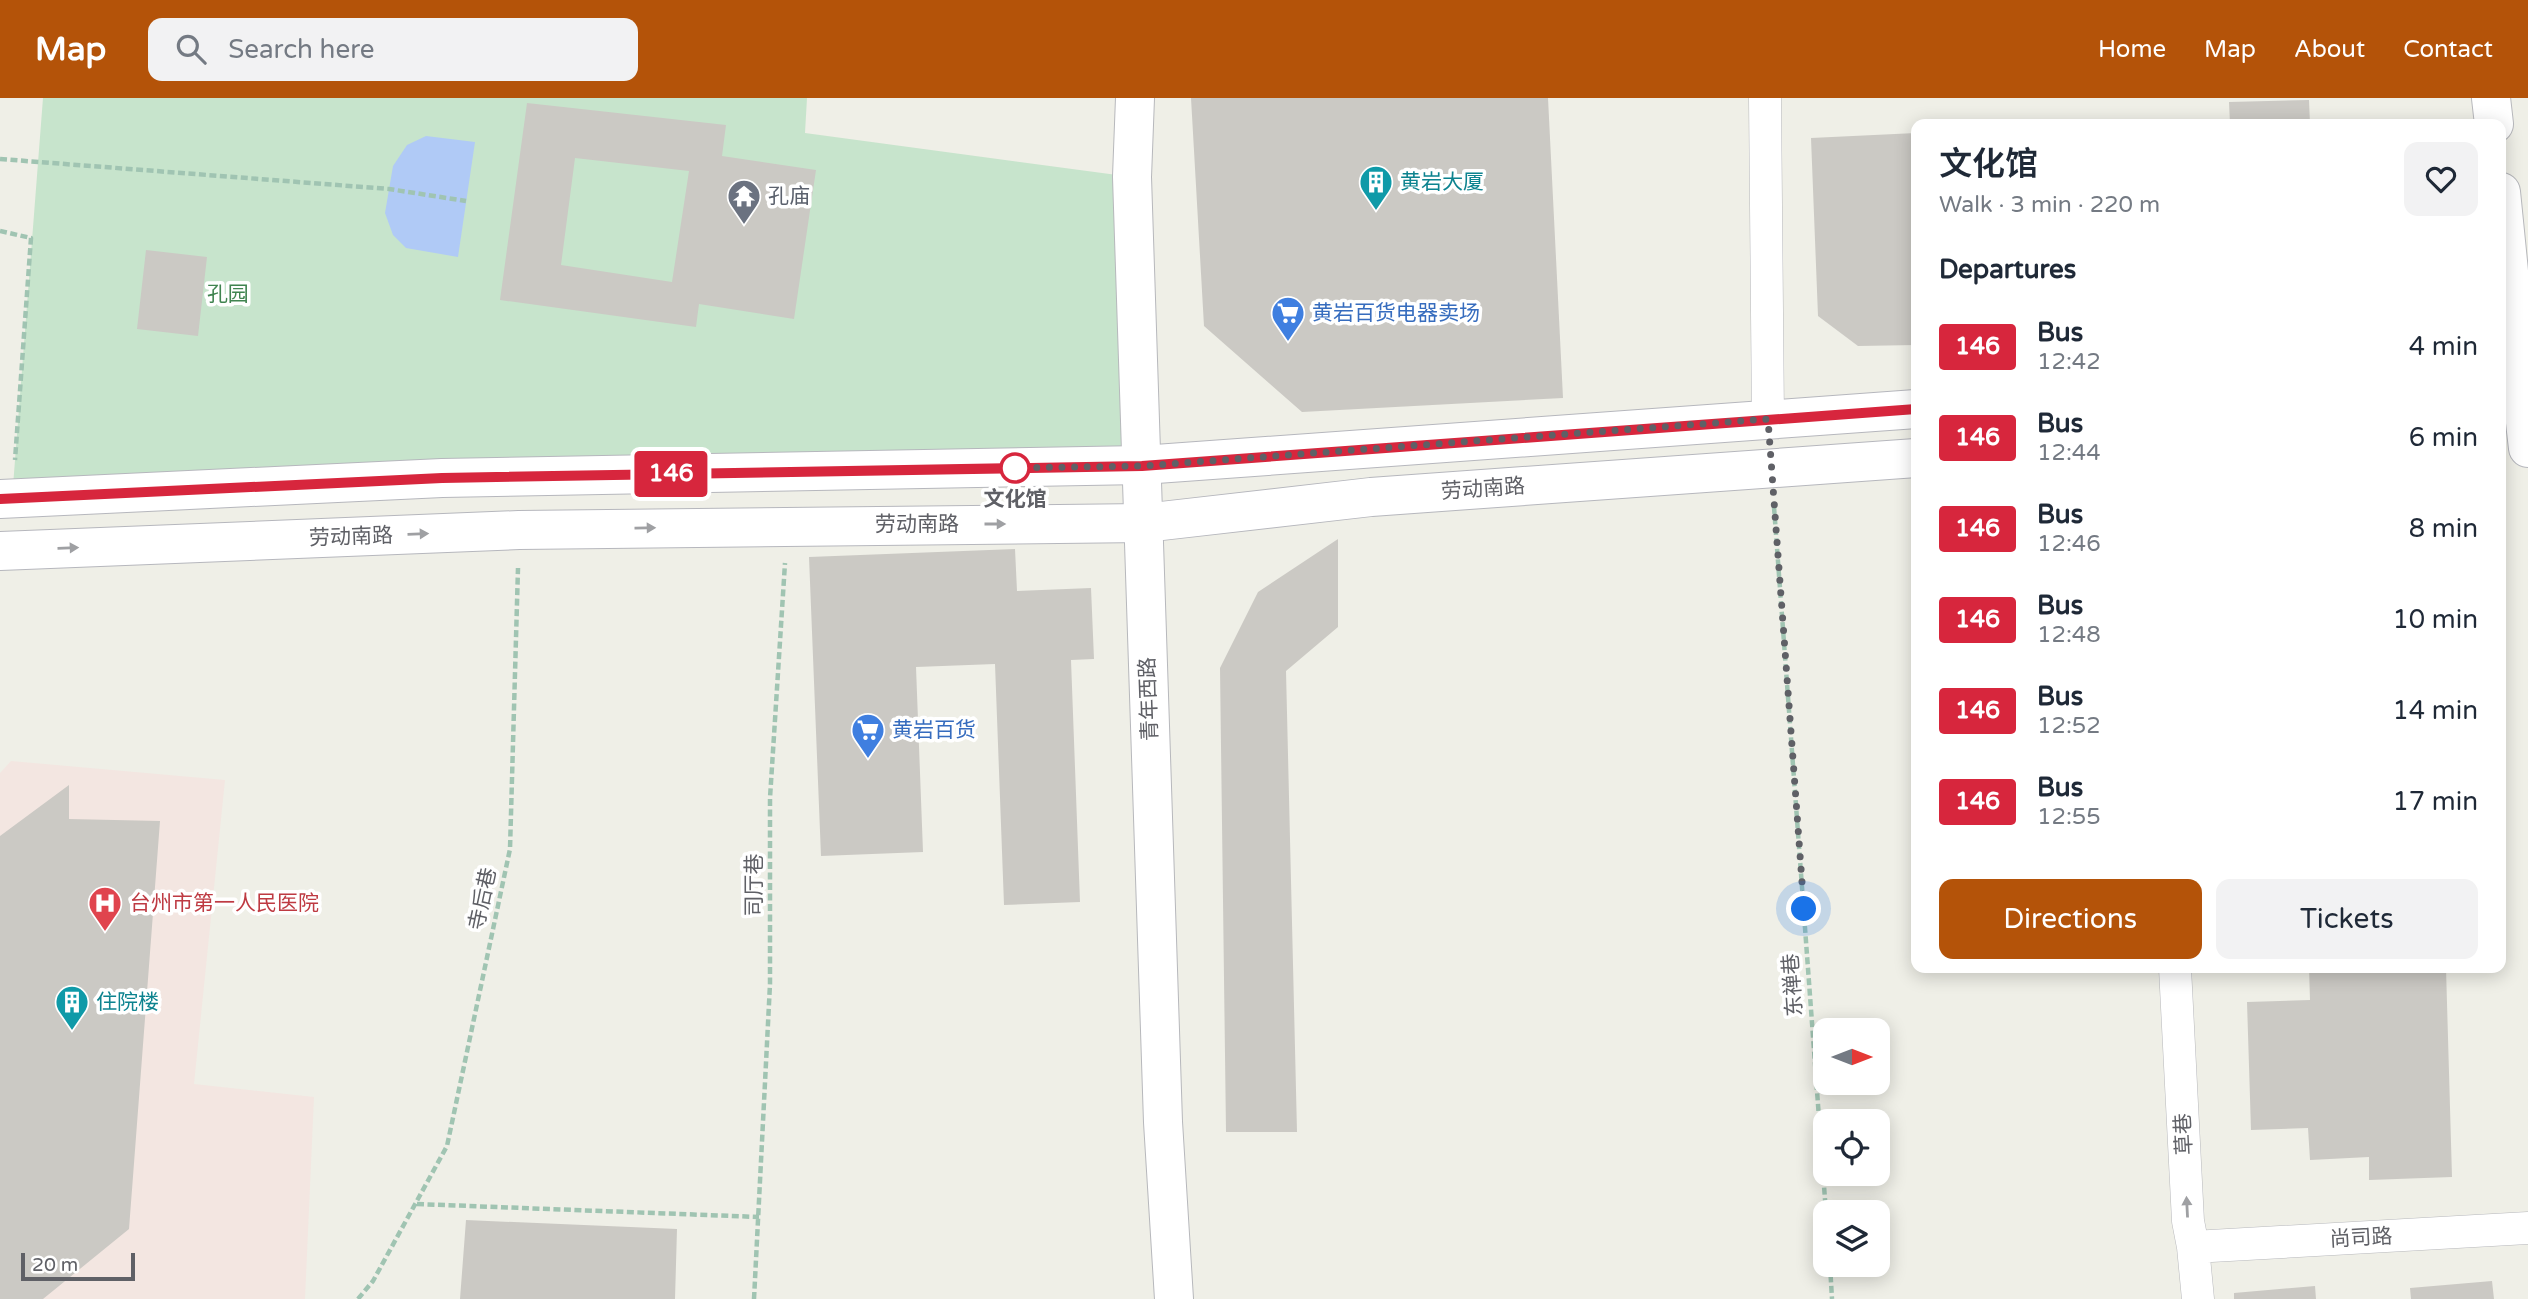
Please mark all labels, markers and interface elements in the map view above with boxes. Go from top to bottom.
search box [148,18,638,81]
text: Map [35,30,106,69]
icon: search [172,30,210,68]
text: Search here [228,34,374,65]
text: Home [2098,35,2166,64]
text: Map [2204,35,2256,64]
text: About [2294,35,2365,64]
text: Contact [2403,35,2493,64]
button: heart [2404,142,2478,216]
text: 文化馆 [1939,145,2038,184]
building icon: 黄岩大厦 [1357,163,1395,212]
place label: 黄岩大厦 [1400,170,1484,195]
temple icon: 孔庙 [725,177,763,226]
place label: 孔庙 [768,184,810,209]
text: Walk · 3 min · 220 m [1939,191,2160,219]
text: Departures [1939,254,2076,285]
park label: 孔园 [207,282,249,307]
supermarket icon: 黄岩百货电器卖场 [1269,294,1307,343]
place label: 黄岩百货电器卖场 [1312,301,1480,326]
text: Bus [2037,317,2083,348]
text: 4 min [2409,331,2478,362]
text: 146 [1955,332,2000,361]
text: 12:42 [2037,348,2101,376]
text: Bus [2037,408,2083,439]
text: 6 min [2409,422,2478,453]
text: 146 [1955,423,2000,452]
text: 12:44 [2037,439,2101,467]
line badge: 146 [631,451,711,497]
marker: 文化馆 [1000,453,1030,483]
text: 146 [648,459,694,488]
street label: 劳动南路 [1440,474,1526,504]
place label: 文化馆 [984,487,1047,512]
text: Bus [2037,499,2083,530]
street label: 劳动南路 [875,512,959,537]
text: 8 min [2409,513,2478,544]
text: 146 [1955,514,2000,543]
one-way arrow [985,518,1007,530]
one-way arrow [635,522,657,533]
street label: 劳动南路 [309,523,393,551]
one-way arrow [407,528,429,539]
text: 12:46 [2037,530,2101,558]
one-way arrow [57,543,79,554]
text: Bus [2037,590,2083,621]
text: 10 min [2392,604,2478,635]
text: 146 [1955,605,2000,634]
text: 12:48 [2037,621,2101,649]
street label: 青年西路 [1135,657,1163,741]
text: Bus [2037,681,2083,712]
text: 14 min [2392,695,2478,726]
text: 146 [1955,696,2000,725]
supermarket icon: 黄岩百货 [849,711,887,760]
text: 12:52 [2037,712,2101,740]
place label: 黄岩百货 [892,718,976,743]
text: Bus [2037,772,2083,803]
text: 17 min [2392,786,2478,817]
text: 146 [1955,787,2000,816]
text: 12:55 [2037,803,2101,831]
street label: 司厅巷 [742,854,767,917]
street label: 寺后巷 [464,866,502,932]
button: Directions [1939,879,2202,959]
button: Tickets [2216,879,2478,959]
hospital icon: 台州市第一人民医院 [86,884,124,933]
place label: 台州市第一人民医院 [130,891,319,916]
your location [1786,891,1821,926]
street label: 东禅巷 [1778,953,1808,1017]
building icon: 住院楼 [53,983,91,1032]
place label: 住院楼 [96,990,159,1015]
north arrow [1813,1018,1890,1096]
map controls [1813,1018,1890,1277]
button: locate [1813,1109,1890,1186]
street label: 草巷 [2170,1112,2198,1156]
one-way arrow [2182,1196,2193,1218]
button: layers [1813,1200,1890,1277]
street label: 尚司路 [2329,1224,2393,1252]
scale bar [21,1250,135,1282]
text: 20 m [32,1254,78,1276]

